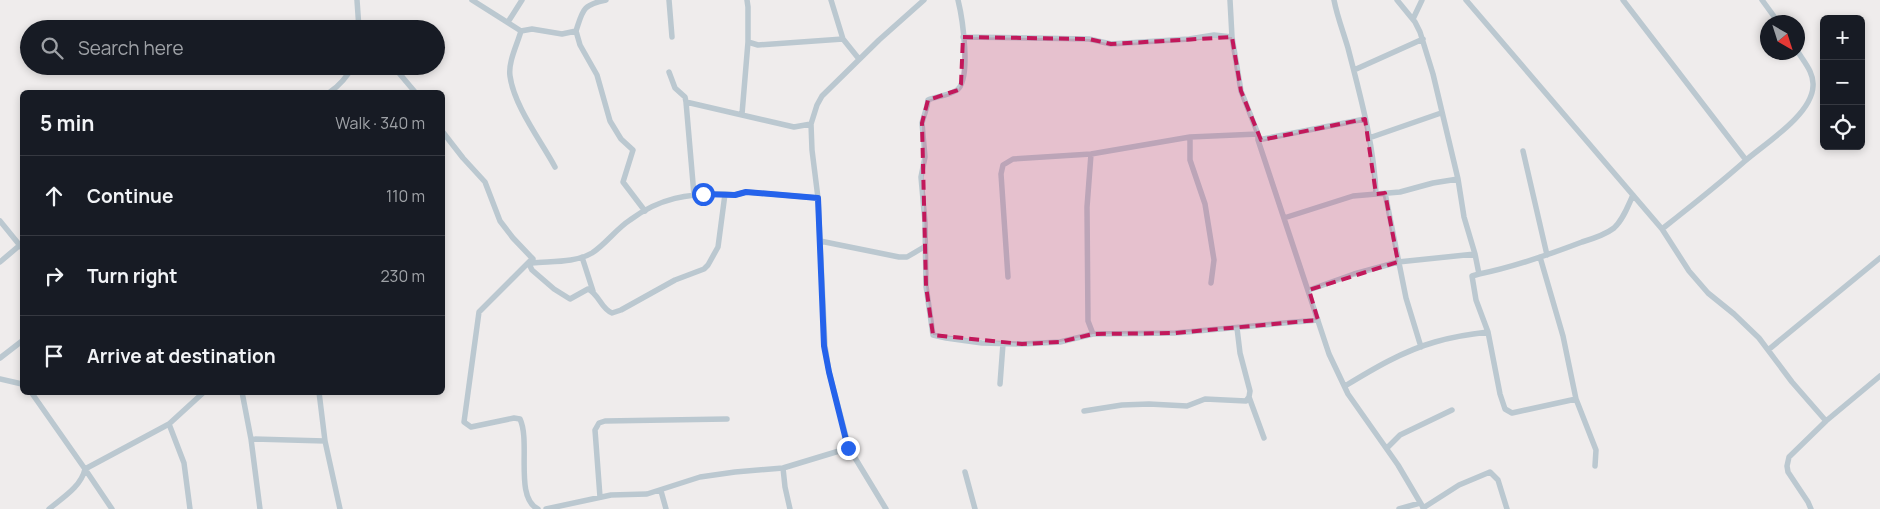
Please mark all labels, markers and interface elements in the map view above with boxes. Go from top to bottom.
north arrow [1760,15,1805,60]
map controls [1820,15,1865,150]
button: + [1820,15,1865,60]
search box [20,20,445,75]
icon: search [38,34,66,62]
text: Search here [78,35,184,61]
button: − [1820,60,1865,105]
button: locate [1820,105,1865,150]
text: 5 min [40,109,94,137]
text: Walk · 340 m [335,112,425,134]
icon: ahead [40,182,68,210]
text: Continue [87,183,173,209]
route start [692,183,715,206]
text: 110 m [386,185,425,207]
icon: right [40,262,68,290]
text: Turn right [87,263,177,289]
text: 230 m [381,265,425,287]
icon: arrive [40,342,68,370]
text: Arrive at destination [87,343,276,369]
route end [837,437,860,460]

